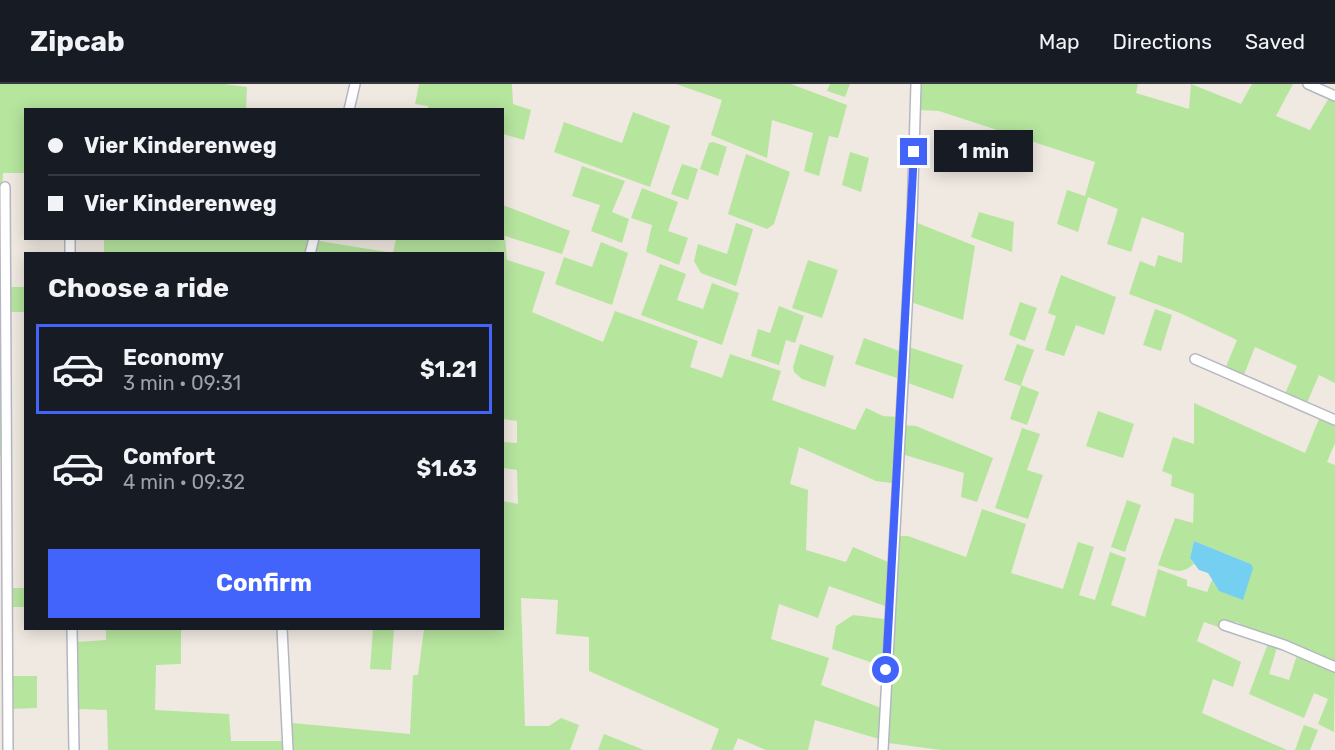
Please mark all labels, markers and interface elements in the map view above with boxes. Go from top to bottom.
text: Zipcab [30,25,125,58]
text: Map [1039,29,1080,54]
text: Directions [1113,29,1212,54]
text: Saved [1245,29,1305,54]
callout: 1 min [935,131,1034,173]
text: Vier Kinderenweg [84,132,277,159]
route end [900,138,927,165]
text: 1 min [958,139,1009,163]
text: Vier Kinderenweg [84,190,277,217]
text: Choose a ride [48,272,229,304]
icon: car [51,342,105,396]
text: Economy [123,344,224,371]
text: $1.21 [420,356,477,383]
text: 3 min · 09:31 [123,371,241,395]
icon: car [51,441,105,495]
text: Comfort [123,443,215,470]
text: $1.63 [416,455,477,482]
text: 4 min · 09:32 [123,470,245,494]
button: Confirm [48,549,480,618]
route start [872,656,899,683]

